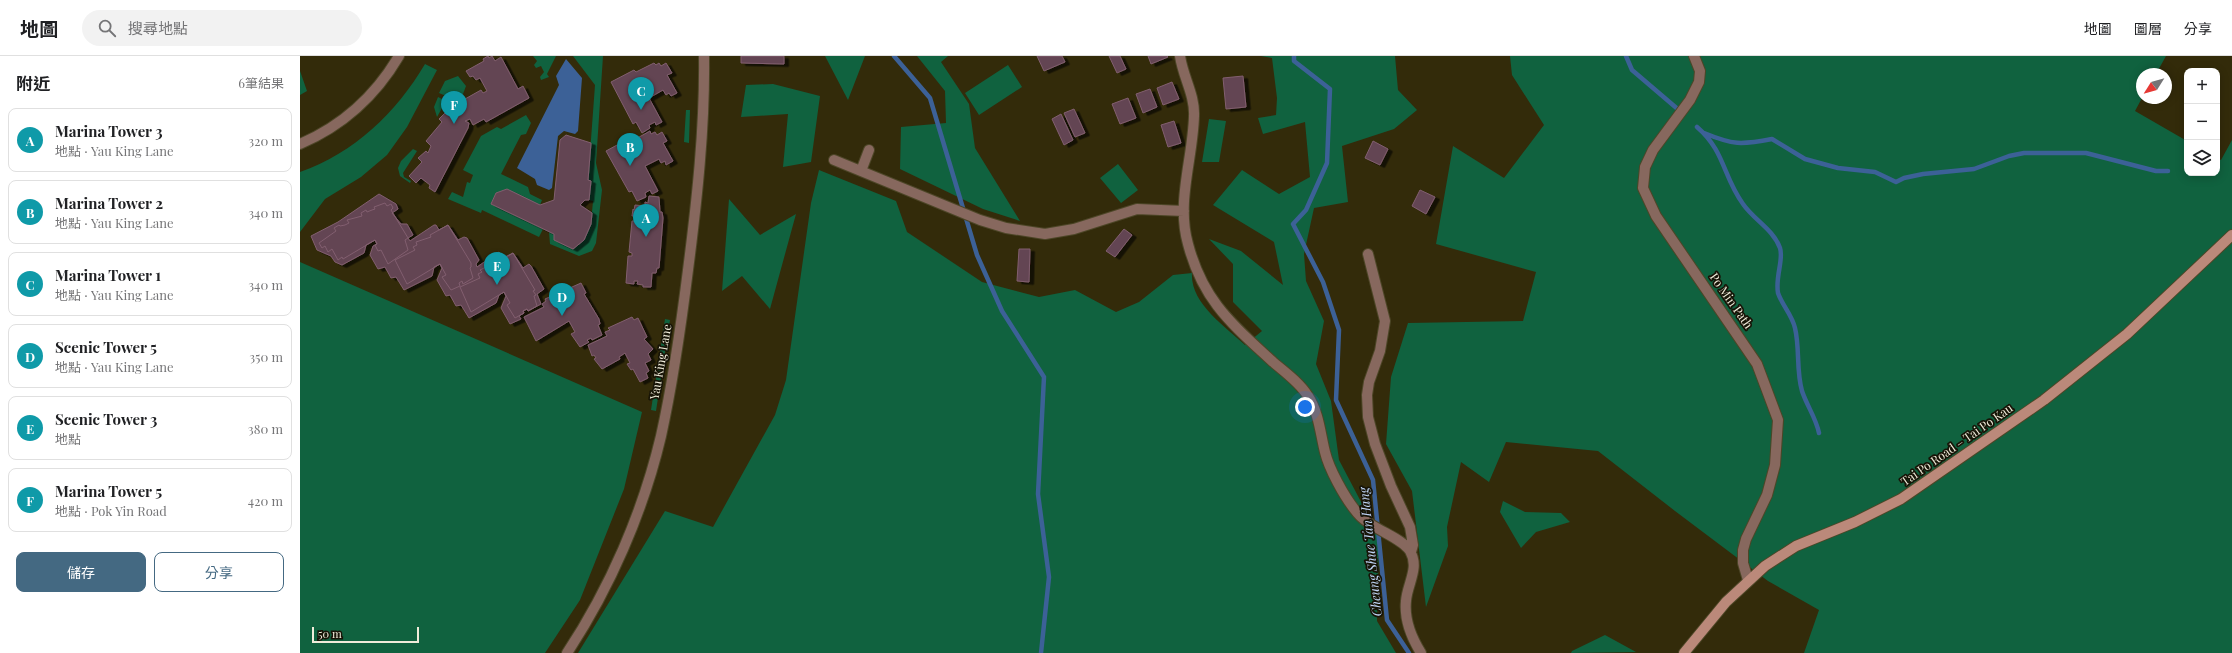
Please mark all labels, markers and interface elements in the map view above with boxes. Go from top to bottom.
search box [82,10,362,46]
text: 地圖 [20,15,58,41]
icon: search [96,17,118,39]
text: 搜尋地點 [128,18,188,38]
text: 地圖 [2084,19,2112,38]
text: 圖層 [2134,19,2162,38]
text: 分享 [2184,19,2212,38]
north arrow [2136,68,2172,104]
map controls [2184,68,2220,176]
button: + [2184,68,2220,104]
text: 附近 [16,72,50,94]
text: 6筆結果 [238,74,284,91]
pin: C [628,77,654,110]
pin: F [441,91,467,124]
button: − [2184,104,2220,140]
text: Marina Tower 3 [55,121,163,141]
text: A [26,132,34,149]
text: 320 m [248,132,283,149]
pin: B [617,133,643,166]
button: layers [2184,140,2220,176]
text: 地點 · Yau King Lane [55,142,174,159]
text: Marina Tower 2 [55,193,163,213]
text: B [26,204,34,221]
text: 340 m [248,204,283,221]
pin: A [633,204,659,237]
text: 地點 · Yau King Lane [55,214,174,231]
pin: E [484,252,510,285]
text: Marina Tower 1 [55,265,161,285]
street label: Po Min Path [1707,269,1757,332]
text: C [25,276,35,293]
text: 340 m [248,276,283,293]
pin: D [549,283,575,316]
text: 地點 · Yau King Lane [55,286,174,303]
street label: Yau King Lane [645,323,675,402]
text: Scenic Tower 5 [55,337,157,357]
text: D [25,348,35,365]
text: 350 m [249,348,283,365]
text: 地點 · Yau King Lane [55,358,174,375]
your location [1295,397,1315,417]
street label: Tai Po Road – Tai Po Kau [1897,399,2016,489]
text: Scenic Tower 3 [55,409,157,429]
text: E [26,420,34,437]
text: 380 m [248,420,283,437]
text: 地點 [55,430,81,447]
text: Marina Tower 5 [55,481,162,501]
water label: Cheung Shue Tan Hang [1354,485,1385,618]
text: F [26,492,34,509]
text: 420 m [248,492,283,509]
text: 地點 · Pok Yin Road [55,502,167,519]
button: 儲存 [16,552,146,592]
button: 分享 [154,552,284,592]
scale bar [312,625,419,644]
text: 50 m [318,626,342,641]

